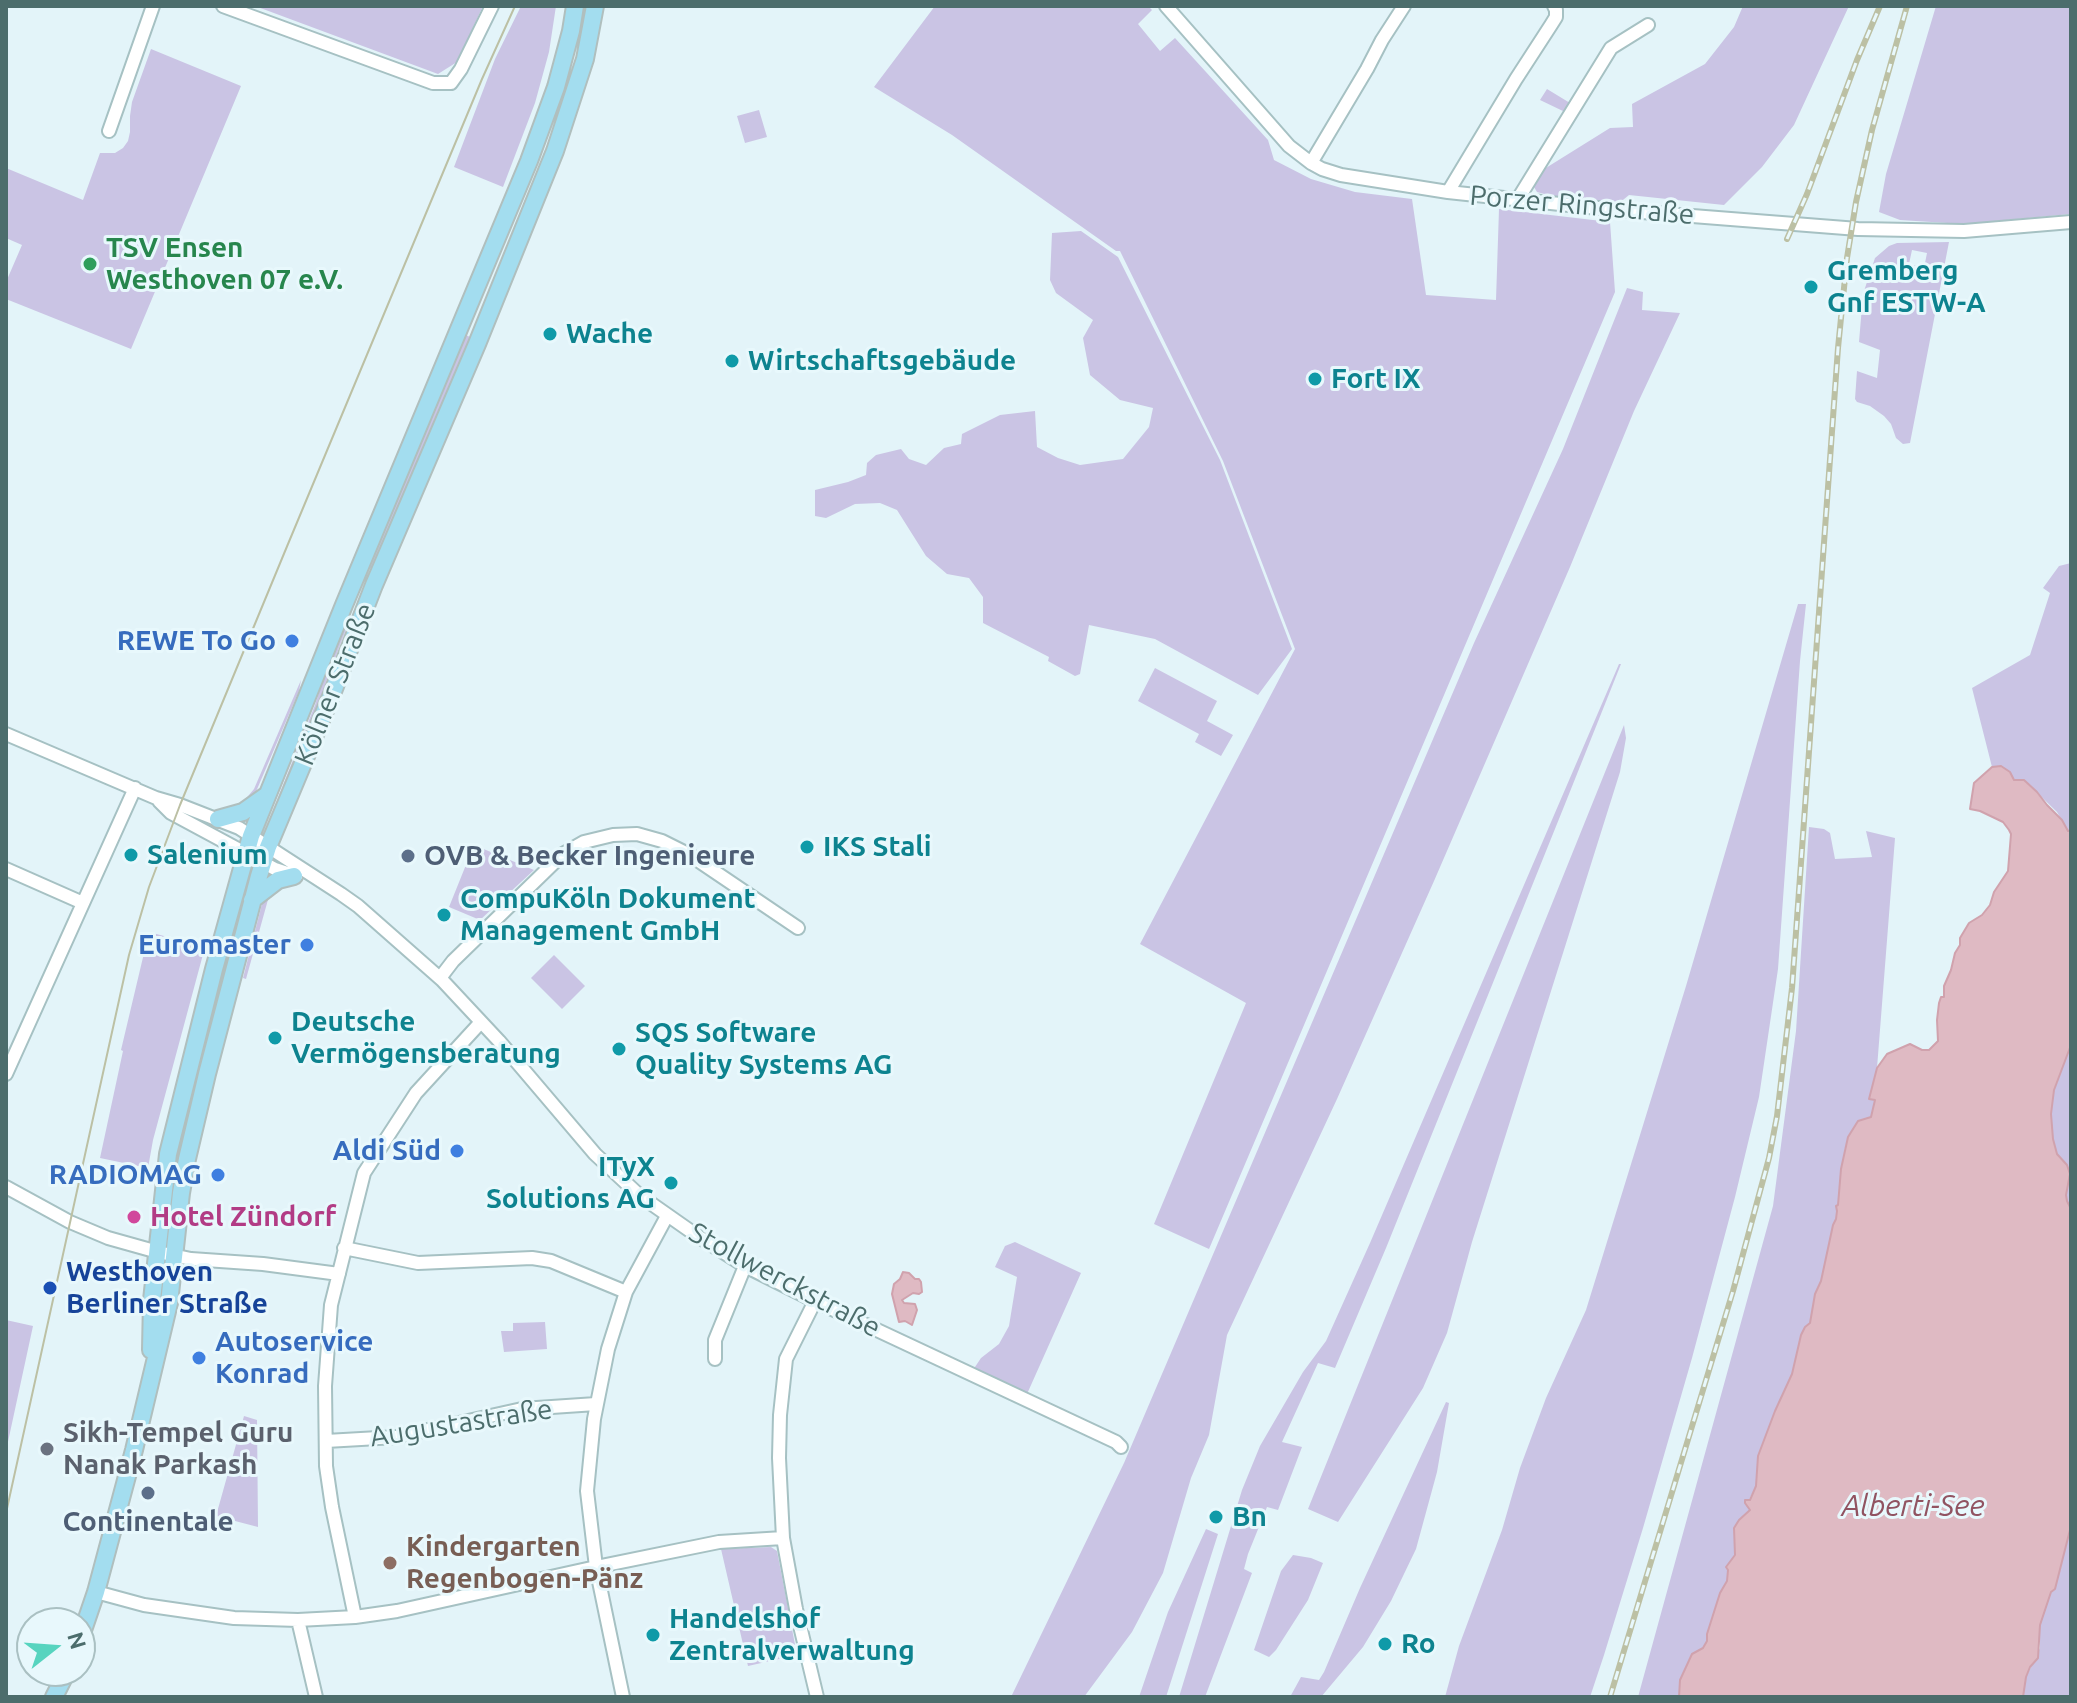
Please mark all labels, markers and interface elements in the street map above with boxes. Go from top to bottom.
street label: Porzer Ringstraße [1468,178,1696,232]
place label: TSV Ensen Westhoven 07 e.V. [106,231,343,297]
place label: Gremberg Gnf ESTW-A [1827,254,1986,320]
marker: TSV Ensen Westhoven 07 e.V. [81,255,99,273]
marker: Gremberg Gnf ESTW-A [1802,278,1820,296]
place label: Wache [566,317,653,351]
marker: Wache [541,325,559,343]
place label: Wirtschaftsgebäude [748,344,1016,378]
marker: Wirtschaftsgebäude [723,352,741,370]
place label: Fort IX [1331,362,1420,396]
marker: Fort IX [1306,370,1324,388]
street label: Kölner Straße [287,598,383,770]
place label: REWE To Go [117,624,276,658]
marker: REWE To Go [283,632,301,650]
place label: IKS Stali [823,830,932,864]
place label: Salenium [147,838,268,872]
marker: IKS Stali [798,838,816,856]
place label: OVB & Becker Ingenieure [424,839,755,873]
marker: Salenium [122,846,140,864]
marker: OVB & Becker Ingenieure [399,847,417,865]
place label: CompuKöln Dokument Management GmbH [460,882,756,948]
marker: CompuKöln Dokument Management GmbH [435,906,453,924]
place label: Euromaster [138,928,291,962]
marker: Euromaster [298,936,316,954]
place label: Deutsche Vermögensberatung [291,1005,561,1071]
place label: SQS Software Quality Systems AG [635,1016,892,1082]
marker: Deutsche Vermögensberatung [266,1029,284,1047]
marker: SQS Software Quality Systems AG [610,1040,628,1058]
place label: Aldi Süd [333,1134,441,1168]
marker: Aldi Süd [448,1142,466,1160]
place label: ITyX Solutions AG [486,1150,655,1216]
place label: RADIOMAG [49,1158,202,1192]
marker: RADIOMAG [209,1166,227,1184]
marker: ITyX Solutions AG [662,1174,680,1192]
place label: Hotel Zündorf [150,1200,336,1234]
marker: Hotel Zündorf [125,1208,143,1226]
street label: Stollwerckstraße [684,1215,886,1345]
place label: Westhoven Berliner Straße [66,1255,268,1321]
marker: Westhoven Berliner Straße [41,1279,59,1297]
place label: Autoservice Konrad [215,1325,373,1391]
marker: Autoservice Konrad [190,1349,208,1367]
street label: Augustastraße [367,1392,555,1454]
place label: Sikh-Tempel Guru Nanak Parkash [63,1416,293,1482]
marker: Sikh-Tempel Guru Nanak Parkash [38,1440,56,1458]
marker: Continentale [139,1484,157,1502]
water label: Alberti-See [1841,1488,1985,1524]
place label: Bn [1232,1500,1267,1534]
place label: Continentale [62,1505,234,1539]
marker: Bn [1207,1508,1225,1526]
place label: Kindergarten Regenbogen-Pänz [406,1530,643,1596]
marker: Kindergarten Regenbogen-Pänz [381,1554,399,1572]
place label: Handelshof Zentralverwaltung [669,1602,915,1668]
north arrow [16,1607,96,1687]
marker: Handelshof Zentralverwaltung [644,1626,662,1644]
place label: Ro [1401,1627,1436,1661]
text: N [63,1629,92,1652]
marker: Ro [1376,1635,1394,1653]

